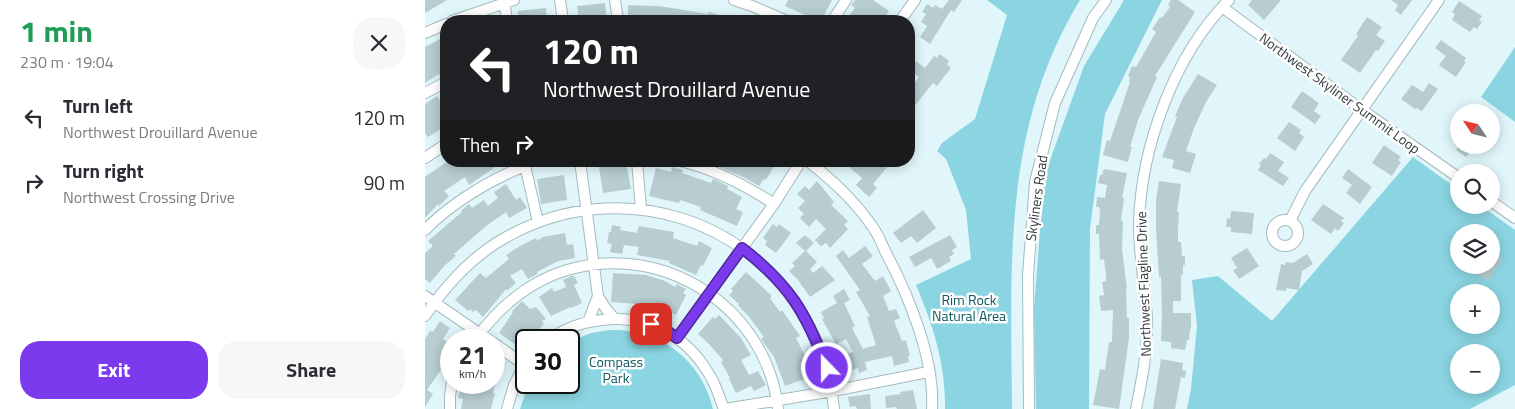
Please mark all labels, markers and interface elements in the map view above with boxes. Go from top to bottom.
text: 1 min [20,8,93,54]
button: close [353,17,405,69]
text: 120 m [543,24,639,78]
street label: Northwest Skyliner Summit Loop [1255,27,1425,159]
icon: left [460,35,525,100]
text: 230 m · 19:04 [20,50,114,74]
text: Northwest Drouillard Avenue [543,72,810,106]
text: Turn left [63,91,133,120]
text: 120 m [353,103,405,132]
icon: left [20,104,48,132]
north arrow [1450,104,1500,154]
map controls [1450,104,1500,394]
text: Northwest Drouillard Avenue [63,120,258,144]
text: Then [460,130,500,159]
icon: right [510,130,538,158]
street label: Skyliners Road [1020,154,1052,242]
text: Turn right [63,156,144,185]
button: search [1450,164,1500,214]
text: 90 m [364,168,405,197]
icon: right [20,169,48,197]
text: Northwest Crossing Drive [63,185,235,209]
street label: Northwest Flagline Drive [1130,211,1156,357]
button: layers [1450,224,1500,274]
button: + [1450,284,1500,334]
park label: Rim Rock Natural Area [932,289,1006,326]
pin [630,303,672,345]
icon: arrive [637,310,665,338]
speed limit sign: 30 [515,329,580,394]
text: 21 [458,336,487,374]
button: Exit [20,341,208,399]
button: Share [218,341,405,399]
position arrow [800,341,852,393]
button: − [1450,344,1500,394]
park label: Compass Park [589,351,643,388]
text: km/h [459,364,486,383]

